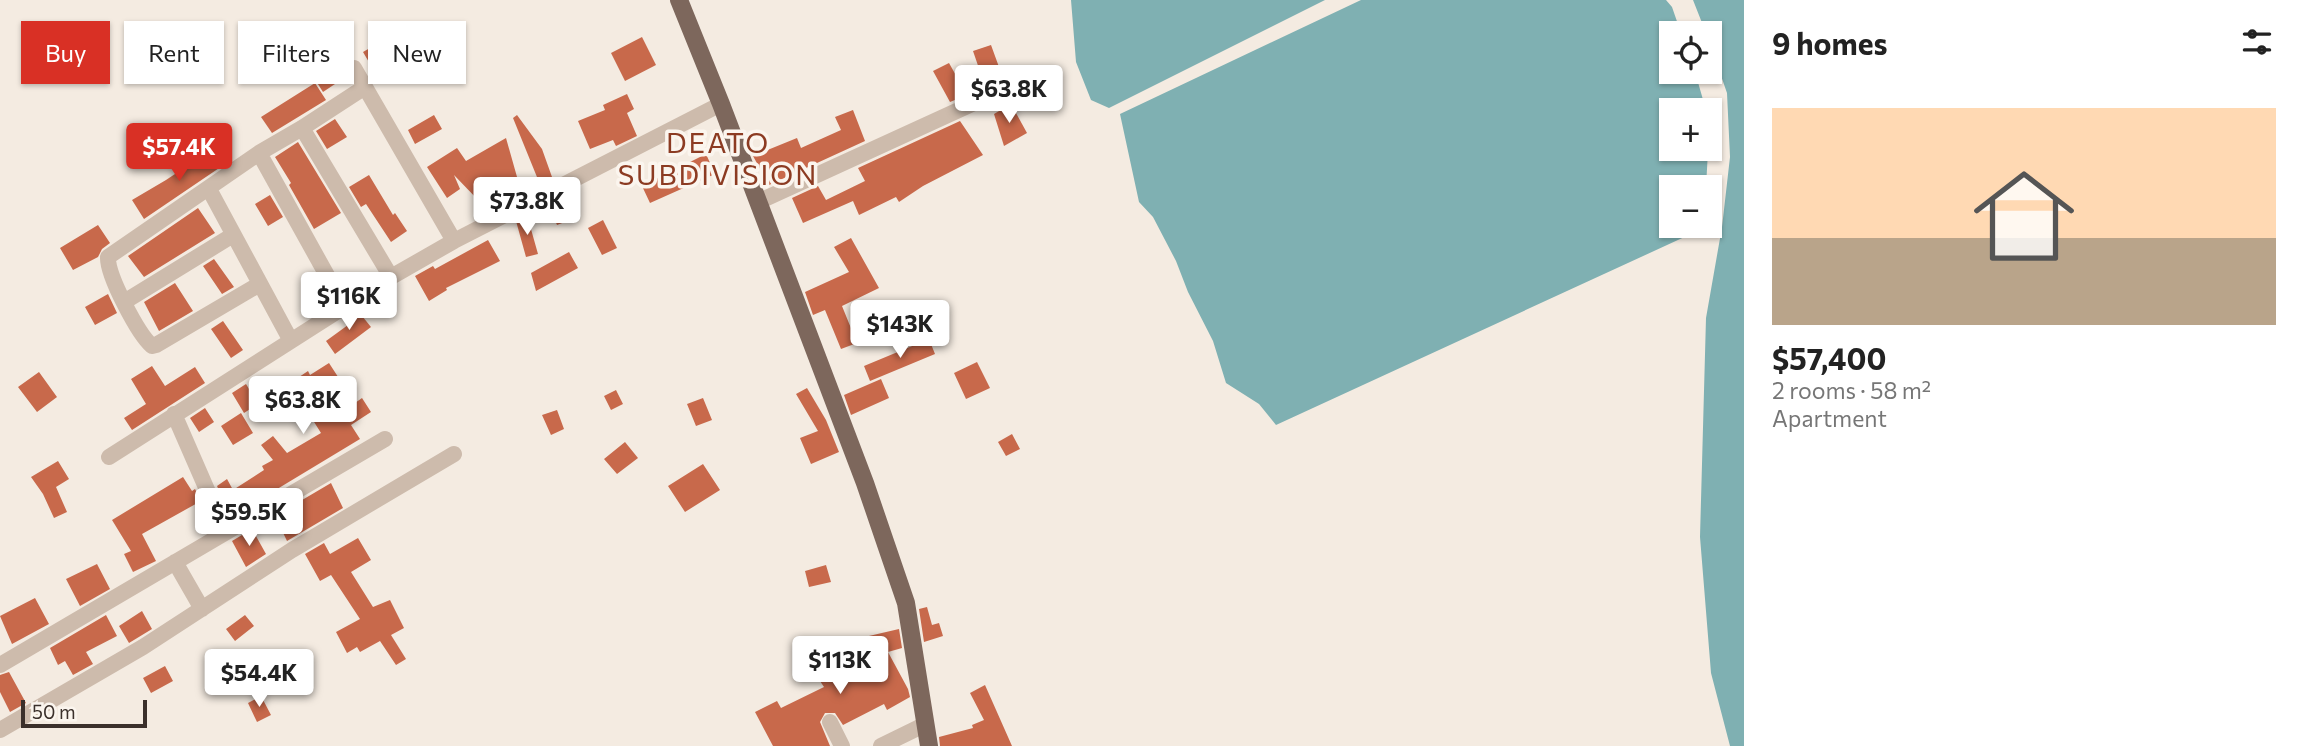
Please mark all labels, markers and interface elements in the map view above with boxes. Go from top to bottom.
chip: Buy [21,21,110,84]
chip: Rent [124,21,224,84]
chip: Filters [238,21,354,84]
chip: New [368,21,466,84]
map controls [1659,21,1722,238]
button: locate [1659,21,1722,84]
icon: filters [2238,23,2276,61]
text: 9 homes [1772,24,1887,61]
pin: $63.8K [952,66,1066,125]
text: $63.8K [971,74,1047,102]
button: + [1659,98,1722,161]
pin: $57.4K [122,124,236,183]
district label: DEATO SUBDIVISION [618,125,818,191]
text: $57.4K [142,132,216,160]
icon: home [1961,153,2087,279]
button: − [1659,175,1722,238]
pin: $73.8K [470,177,584,237]
text: $73.8K [490,186,565,214]
pin: $116K [300,272,398,332]
text: $116K [317,281,381,309]
pin: $143K [851,300,949,360]
text: $143K [866,309,934,337]
text: $57,400 [1772,339,1886,376]
pin: $63.8K [246,376,360,436]
text: 2 rooms · 58 m² [1772,376,1931,404]
text: $63.8K [265,385,341,413]
text: Apartment [1772,404,1887,432]
pin: $59.5K [192,489,306,548]
text: $59.5K [211,497,287,525]
pin: $113K [791,636,889,696]
text: $113K [808,645,872,673]
pin: $54.4K [202,650,316,709]
text: $54.4K [221,658,297,686]
scale bar [21,697,147,729]
text: 50 m [32,700,76,723]

